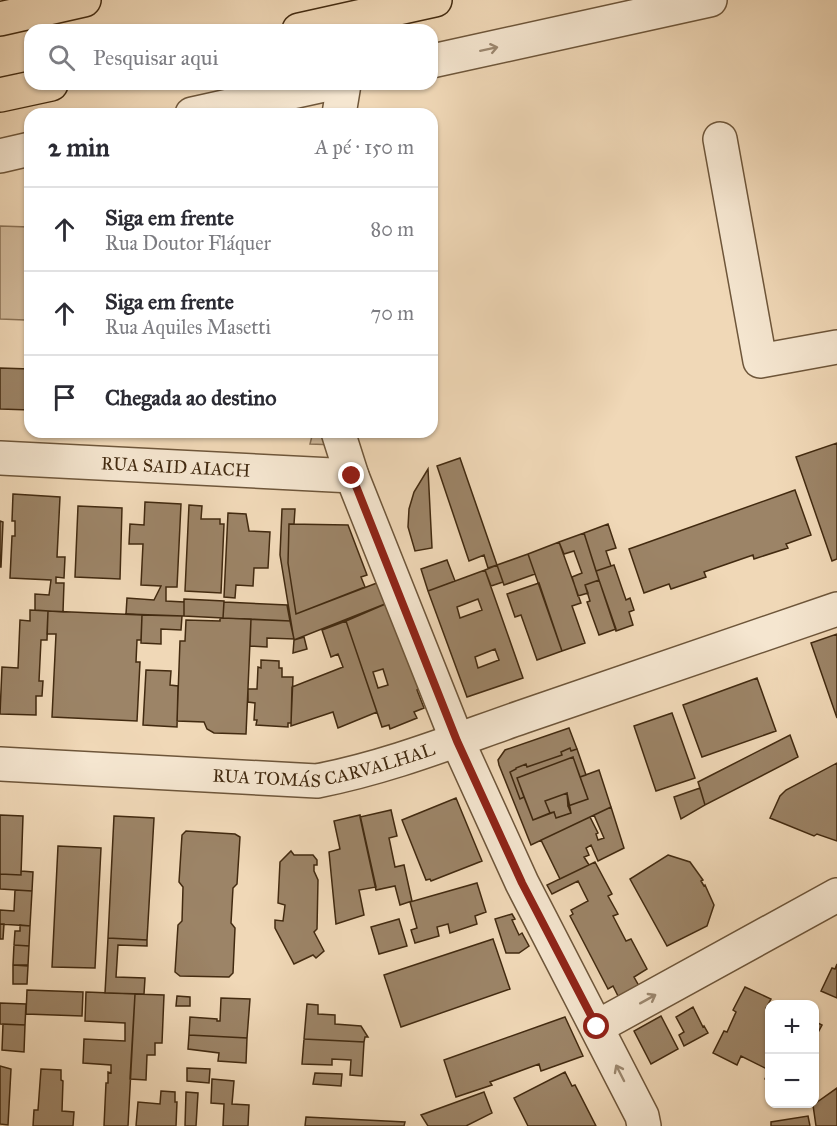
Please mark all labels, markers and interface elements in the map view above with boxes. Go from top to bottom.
search box [24,24,438,90]
icon: search [45,41,78,74]
one-way arrow [479,42,498,54]
text: Pesquisar aqui [93,44,218,71]
text: 2 min [48,131,109,163]
text: A pé · 150 m [315,135,414,159]
text: Siga em frente [105,204,234,231]
icon: ahead [48,213,81,246]
text: 80 m [371,217,414,241]
text: Rua Doutor Fláquer [105,231,271,255]
text: Siga em frente [105,288,234,315]
icon: ahead [48,297,81,330]
text: 70 m [371,301,414,325]
text: Rua Aquiles Masetti [105,315,271,339]
icon: arrive [48,381,81,414]
text: Chegada ao destino [105,384,276,411]
street label: RUA SAID AIACH [101,452,251,482]
route end [338,462,364,488]
street label: RUA TOMÁS CARVALHAL [212,738,438,792]
one-way arrow [639,993,657,1004]
map controls [765,1000,819,1108]
button: + [765,1000,819,1054]
route start [583,1013,609,1039]
button: − [765,1054,819,1108]
one-way arrow [614,1064,626,1082]

